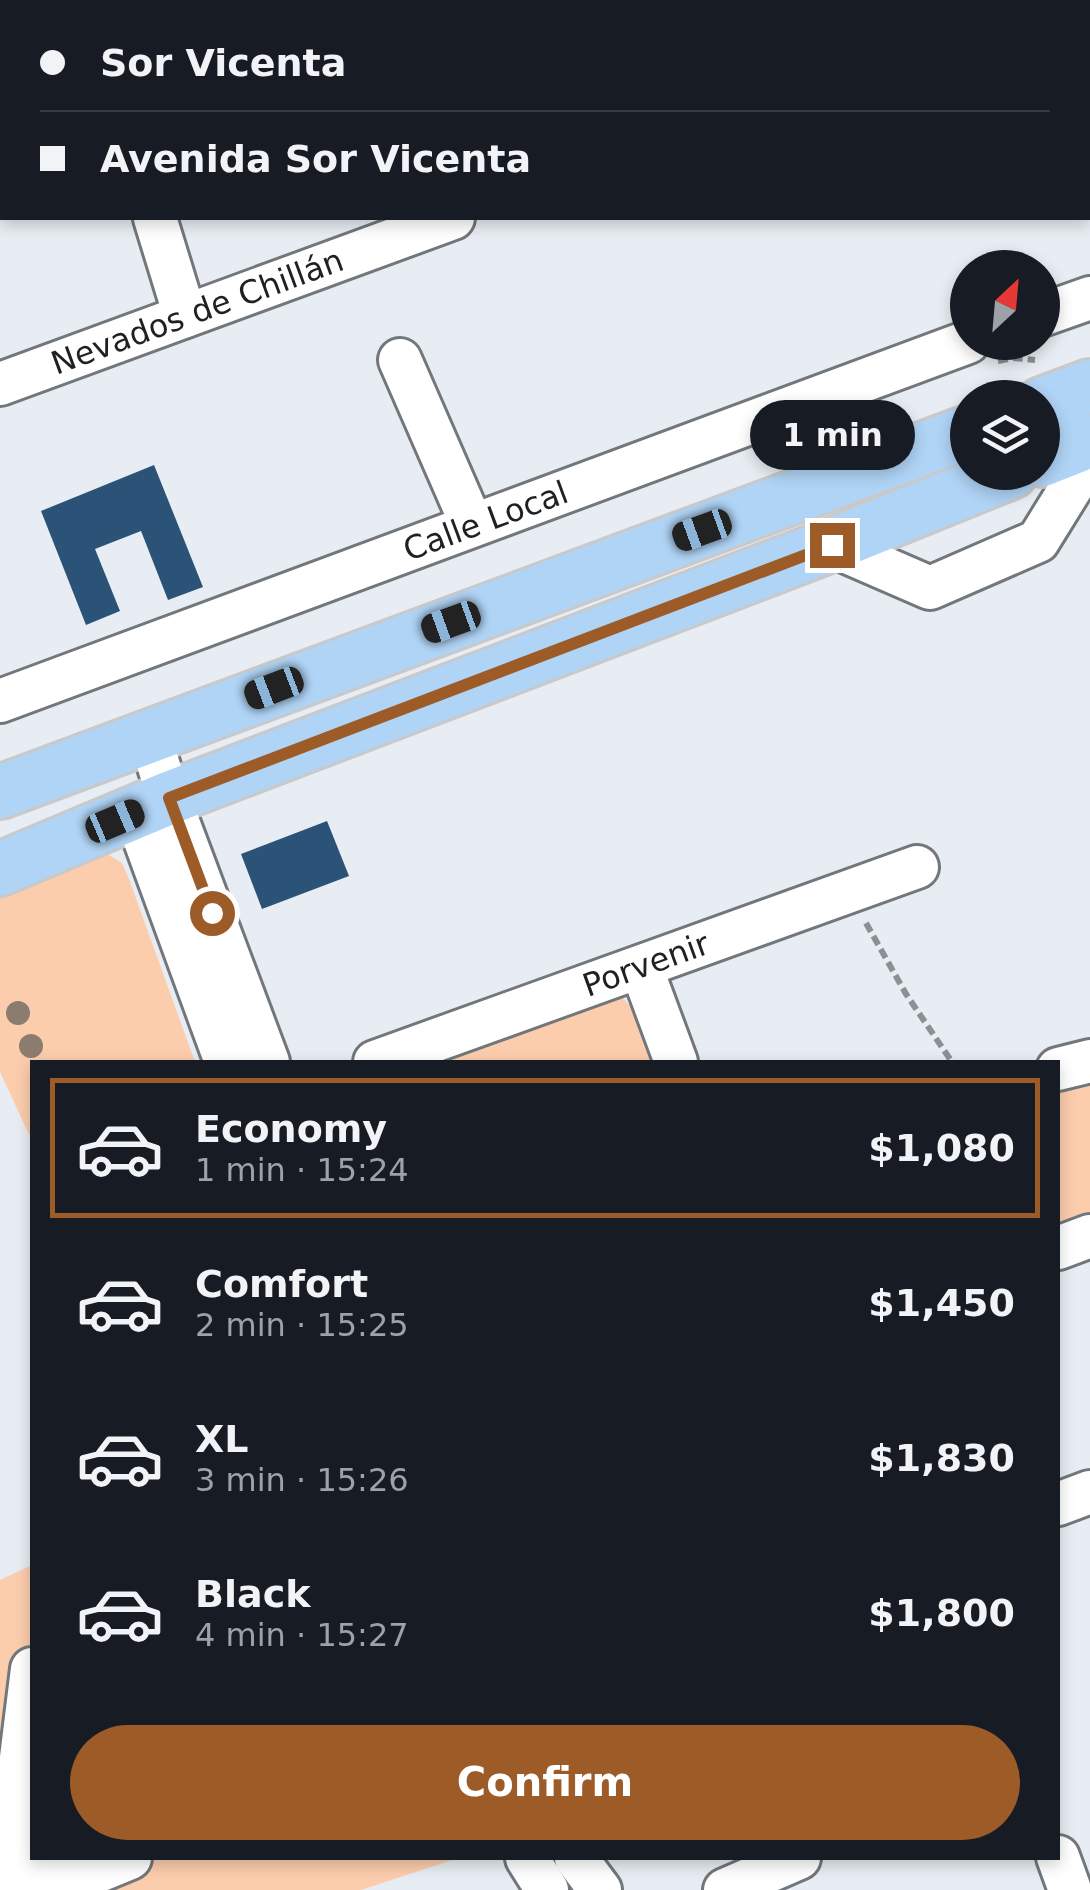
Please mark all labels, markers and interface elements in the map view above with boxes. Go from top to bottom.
text: Sor Vicenta [100,41,346,85]
text: Avenida Sor Vicenta [100,137,531,181]
street label: Nevados de Chillán [46,241,348,383]
north arrow [950,250,1060,360]
map controls [950,250,1060,490]
button: layers [950,380,1060,490]
callout: 1 min [750,400,914,470]
text: 1 min [782,416,883,454]
street label: Calle Local [398,473,573,569]
car [669,506,735,554]
route end [810,523,855,568]
car [418,598,484,646]
car [241,663,307,713]
car [82,795,148,847]
route start [190,891,235,936]
street label: Porvenir [578,924,715,1005]
icon: car [75,1103,165,1193]
text: Economy [195,1107,387,1151]
text: $1,080 [868,1126,1015,1170]
text: 1 min · 15:24 [195,1151,409,1189]
icon: car [75,1258,165,1348]
text: Comfort [195,1262,368,1306]
text: $1,450 [868,1281,1015,1325]
text: 2 min · 15:25 [195,1306,409,1344]
icon: car [75,1413,165,1503]
text: XL [195,1417,249,1461]
text: $1,830 [868,1436,1015,1480]
text: 3 min · 15:26 [195,1461,409,1499]
icon: car [75,1568,165,1658]
text: Black [195,1572,310,1616]
text: $1,800 [868,1591,1015,1635]
text: 4 min · 15:27 [195,1616,409,1654]
button: Confirm [70,1725,1020,1840]

